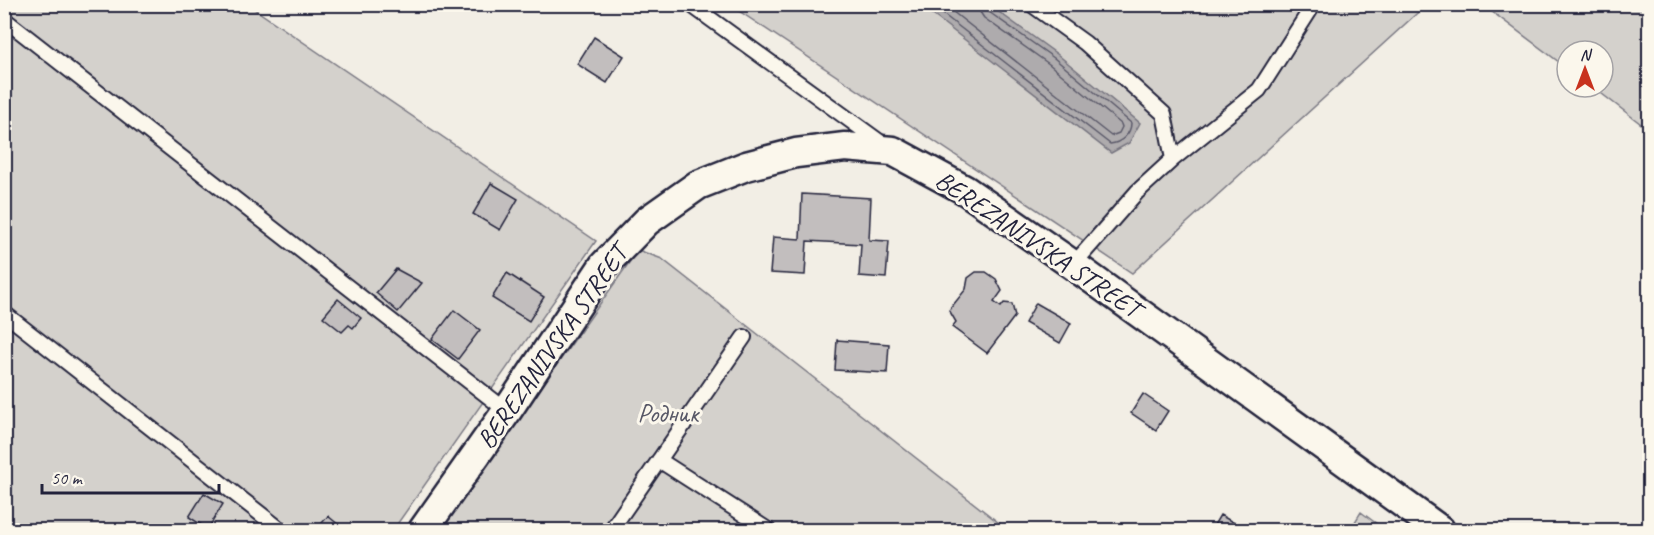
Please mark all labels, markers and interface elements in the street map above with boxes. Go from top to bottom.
north arrow [1555,39,1615,99]
text: N [1580,45,1593,65]
street label: BEREZANIVSKA STREET [929,163,1152,328]
street label: BEREZANIVSKA STREET [470,234,638,455]
park label: Родник [638,397,700,430]
scale bar [42,457,219,495]
text: 50 m [51,467,84,489]

